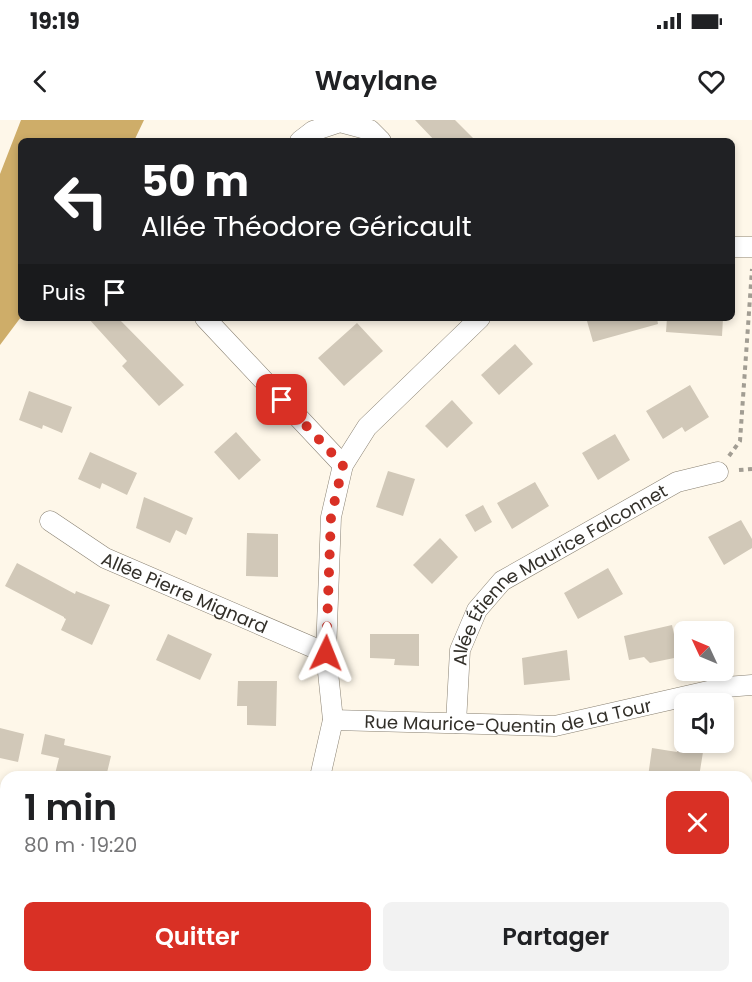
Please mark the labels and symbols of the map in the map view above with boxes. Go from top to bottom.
pin [256,374,307,425]
street label: Allée Étienne Maurice Falconnet [447,478,671,666]
street label: Allée Pierre Mignard [98,546,272,639]
position arrow [294,621,358,685]
north arrow [674,621,734,681]
street label: Rue Maurice-Quentin de La Tour [364,692,654,739]

